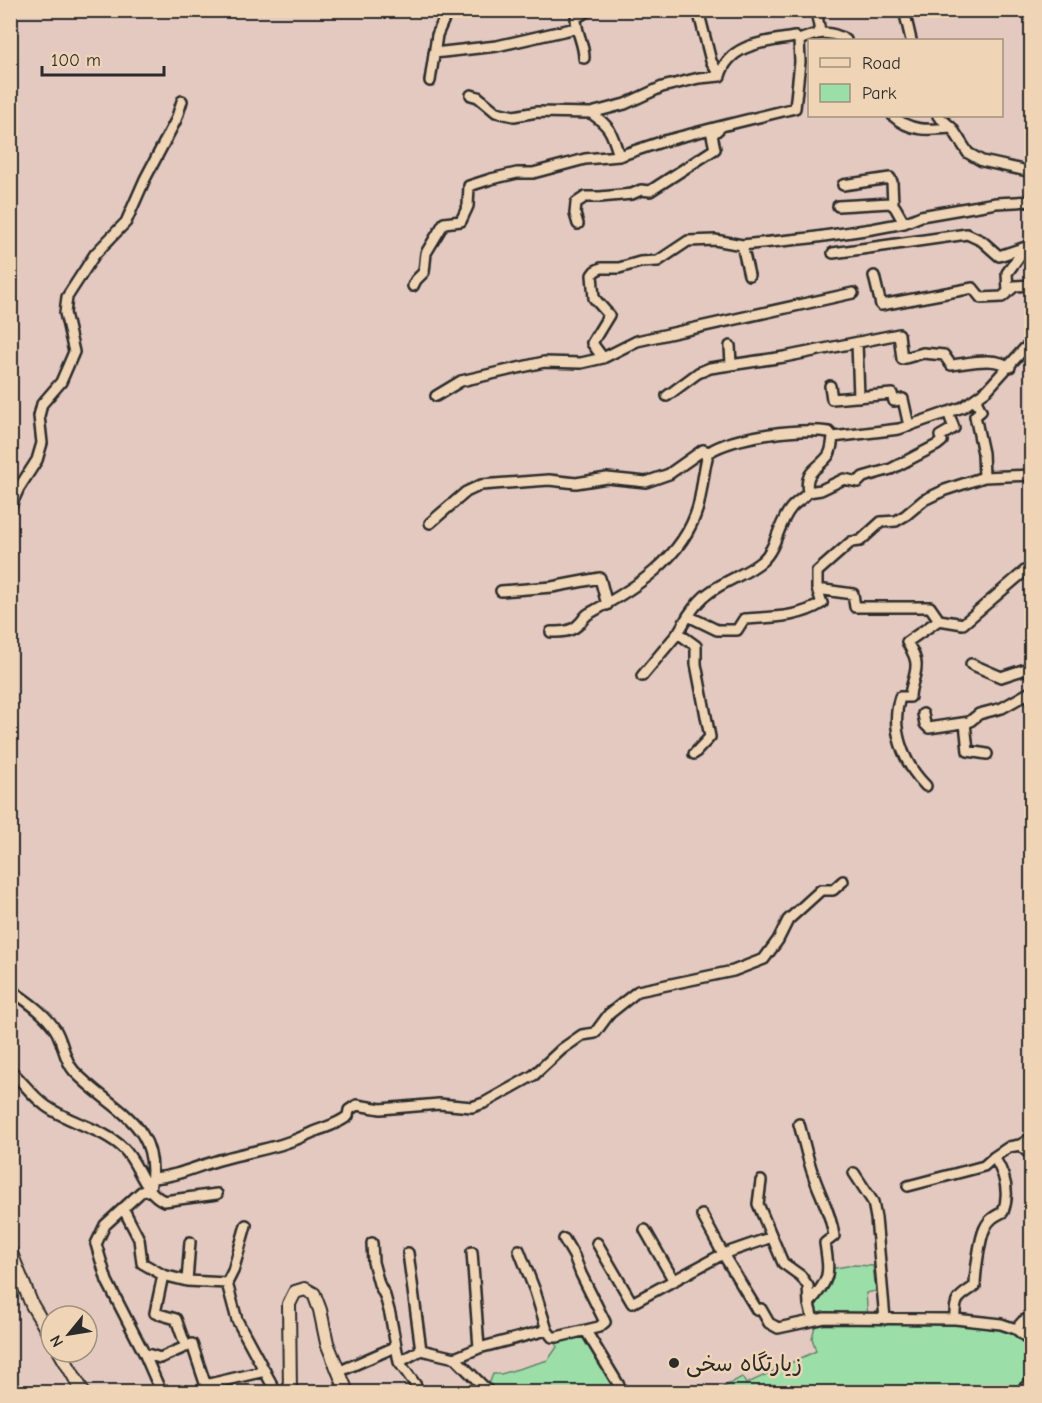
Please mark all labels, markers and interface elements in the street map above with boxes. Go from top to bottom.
scale bar [42,39,164,77]
legend [808,39,1003,117]
text: 100 m [51,50,101,71]
text: Road [862,53,901,74]
text: Park [862,83,897,104]
north arrow [39,1304,99,1364]
text: N [46,1332,67,1350]
place label: زیارتگاه سخی [686,1351,802,1378]
marker: زیارتگاه سخی [667,1356,681,1370]

